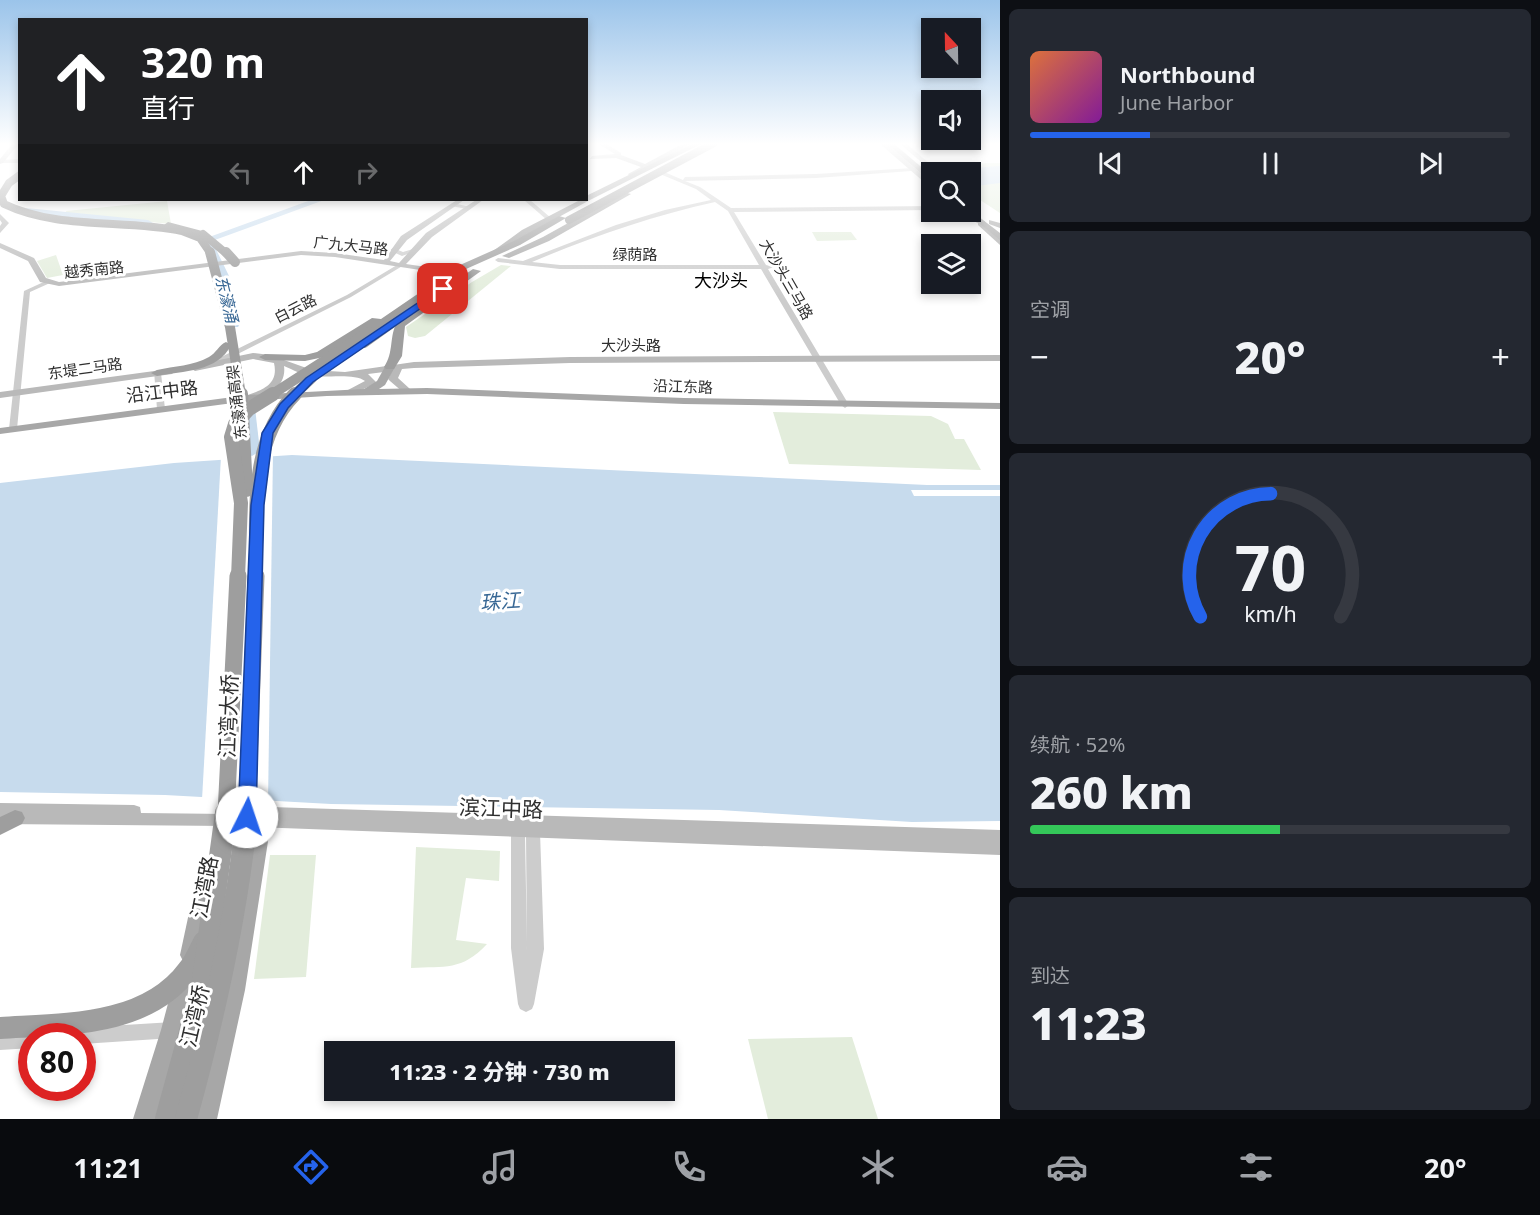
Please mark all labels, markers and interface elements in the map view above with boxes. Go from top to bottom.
north arrow [921,18,981,78]
map controls [921,18,981,294]
text: 320 m [141,33,265,90]
icon: ahead [42,42,120,120]
text: Northbound [1120,59,1255,89]
text: 直行 [141,89,195,126]
text: June Harbor [1120,89,1234,116]
button: sound [921,90,981,150]
icon: previous [1094,147,1127,180]
icon: pause [1254,147,1287,180]
icon: next [1414,147,1447,180]
icon: left [224,156,257,189]
icon: ahead [287,156,320,189]
icon: right [350,156,383,189]
button: search [921,162,981,222]
street label: 广九大马路 [313,231,389,259]
button: layers [921,234,981,294]
street label: 大沙头三马路 [756,235,818,323]
street label: 绿荫路 [612,244,658,264]
street label: 越秀南路 [63,256,125,282]
pin [417,263,468,314]
district label: 大沙头 [694,268,748,292]
icon: arrive [426,272,459,305]
water label: 东濠涌 [211,273,244,327]
street label: 白云路 [270,289,320,327]
text: 空调 [1030,296,1070,323]
text: 20° [1234,326,1306,387]
text: − [1030,334,1049,379]
text: + [1491,334,1510,379]
street label: 大沙头路 [601,335,661,355]
street label: 东堤二马路 [46,353,124,383]
street label: 东濠涌高架 [222,364,250,440]
street label: 沿江中路 [125,375,199,407]
street label: 沿江东路 [653,375,713,397]
text: 70 [1234,524,1306,609]
water label: 珠江 [479,586,523,616]
text: km/h [1244,599,1296,628]
street label: 江湾大桥 [213,674,243,758]
text: 续航 · 52% [1030,731,1125,758]
text: 260 km [1030,761,1193,822]
position arrow [215,785,279,849]
street label: 滨江中路 [459,793,543,823]
street label: 江湾路 [184,853,224,921]
text: 到达 [1030,962,1070,989]
street label: 江湾桥 [173,982,215,1050]
text: 11:23 [1030,992,1147,1053]
speed limit sign: 80 [18,1023,96,1101]
text: 11:23 · 2 分钟 · 730 m [389,1056,610,1086]
icon: directions [290,1146,332,1188]
icon: music [479,1146,521,1188]
icon: phone [668,1146,710,1188]
icon: climate [857,1146,899,1188]
icon: car [1046,1146,1088,1188]
icon: filters [1235,1146,1277,1188]
text: 11:21 [74,1149,143,1186]
text: 20° [1424,1149,1466,1186]

